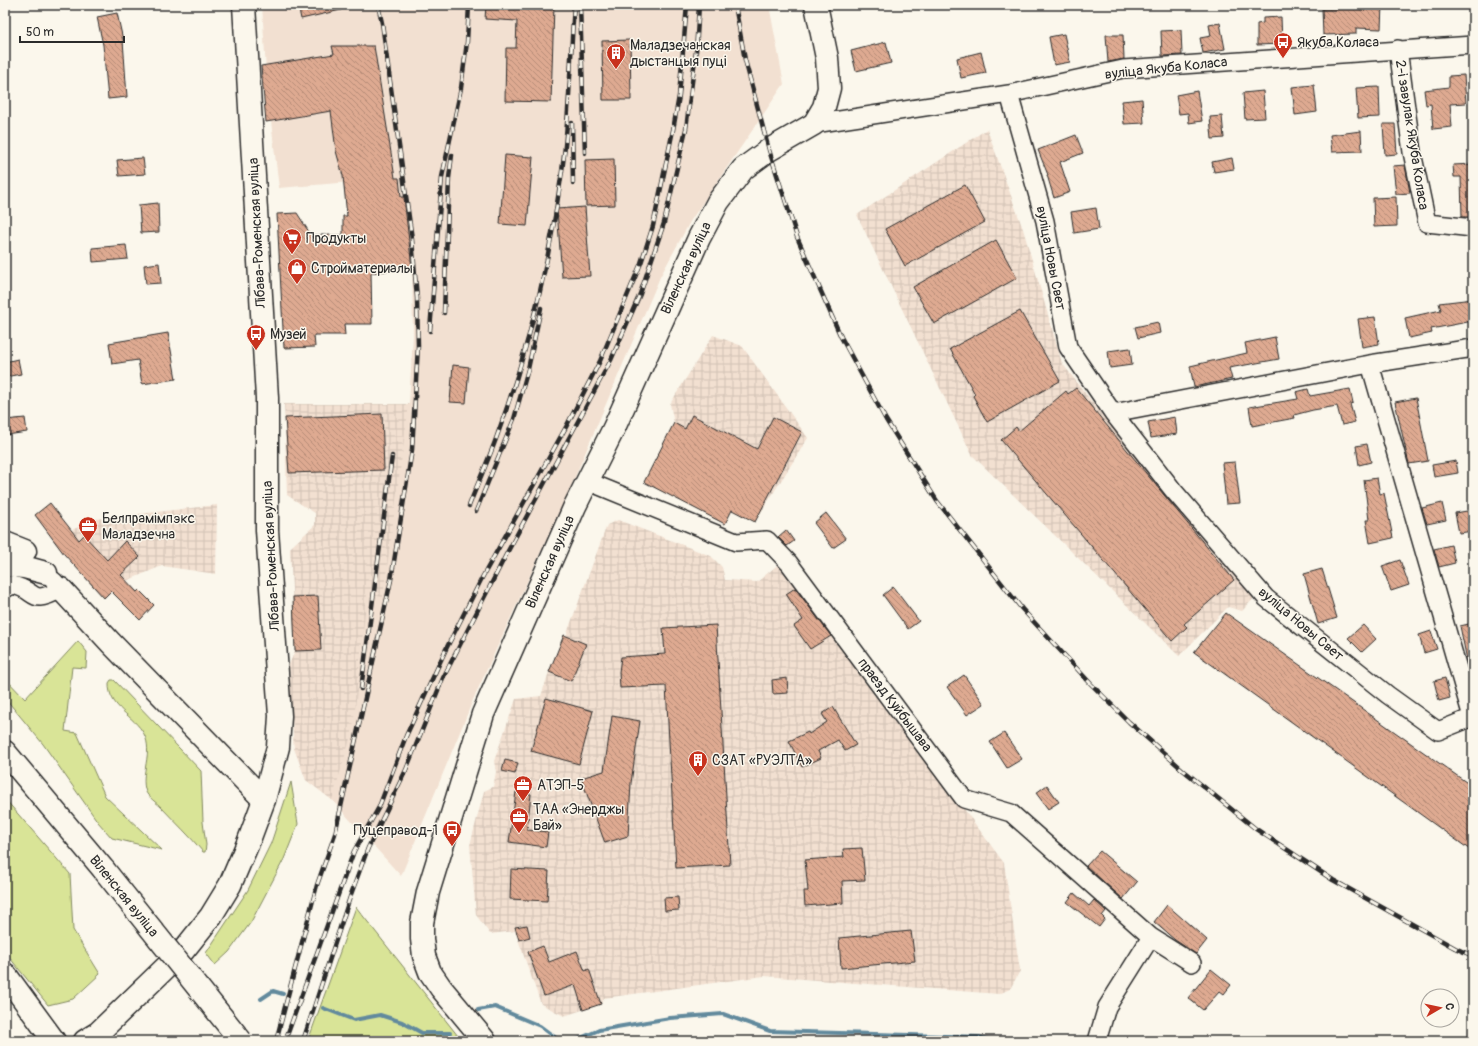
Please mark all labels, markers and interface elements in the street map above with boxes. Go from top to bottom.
scale bar [20,18,124,44]
text: 50 m [26,25,54,40]
bus stop icon: Якуба Коласа [1272,31,1294,59]
place label: Якуба Коласа [1297,34,1379,51]
place label: Маладзечанская дыстанцыя пуці [630,37,731,70]
building icon: Маладзечанская дыстанцыя пуці [605,42,627,70]
street label: вуліца Якуба Коласа [1104,53,1228,83]
street label: 2-і завулак Якуба Коласа [1392,59,1432,211]
street label: Лібава-Роменская вуліца [245,157,269,310]
street label: вуліца Новы Свет [1033,204,1069,312]
street label: Віленская вуліца [657,219,715,317]
supermarket icon: Продукты [281,227,303,255]
place label: Продукты [306,230,366,247]
shop icon: Стройматериалы [286,257,308,285]
place label: Стройматериалы [311,260,413,277]
bus stop icon: Музей [245,323,267,351]
place label: Музей [270,326,306,343]
street label: Лібава-Роменская вуліца [259,480,283,633]
place label: Белпрамімпэкс Маладзечна [102,510,195,543]
street label: Віленская вуліца [522,513,578,611]
office icon: Белпрамімпэкс Маладзечна [77,515,99,543]
street label: вуліца Новы Свет [1255,583,1347,665]
street label: праезд Куйбышава [854,655,936,755]
building icon: СЗАТ «РУЭЛТА» [687,749,709,777]
place label: СЗАТ «РУЭЛТА» [712,752,812,769]
office icon: АТЭП-5 [512,774,534,802]
place label: АТЭП-5 [537,777,584,794]
place label: ТАА «Энерджы Бай» [533,801,624,834]
office icon: ТАА «Энерджы Бай» [508,806,530,834]
bus stop icon: Пуцеправод-1 [441,819,463,847]
place label: Пуцеправод-1 [353,822,438,839]
street label: Віленская вуліца [86,852,162,940]
north arrow [1420,988,1460,1028]
text: С [1442,1002,1456,1011]

